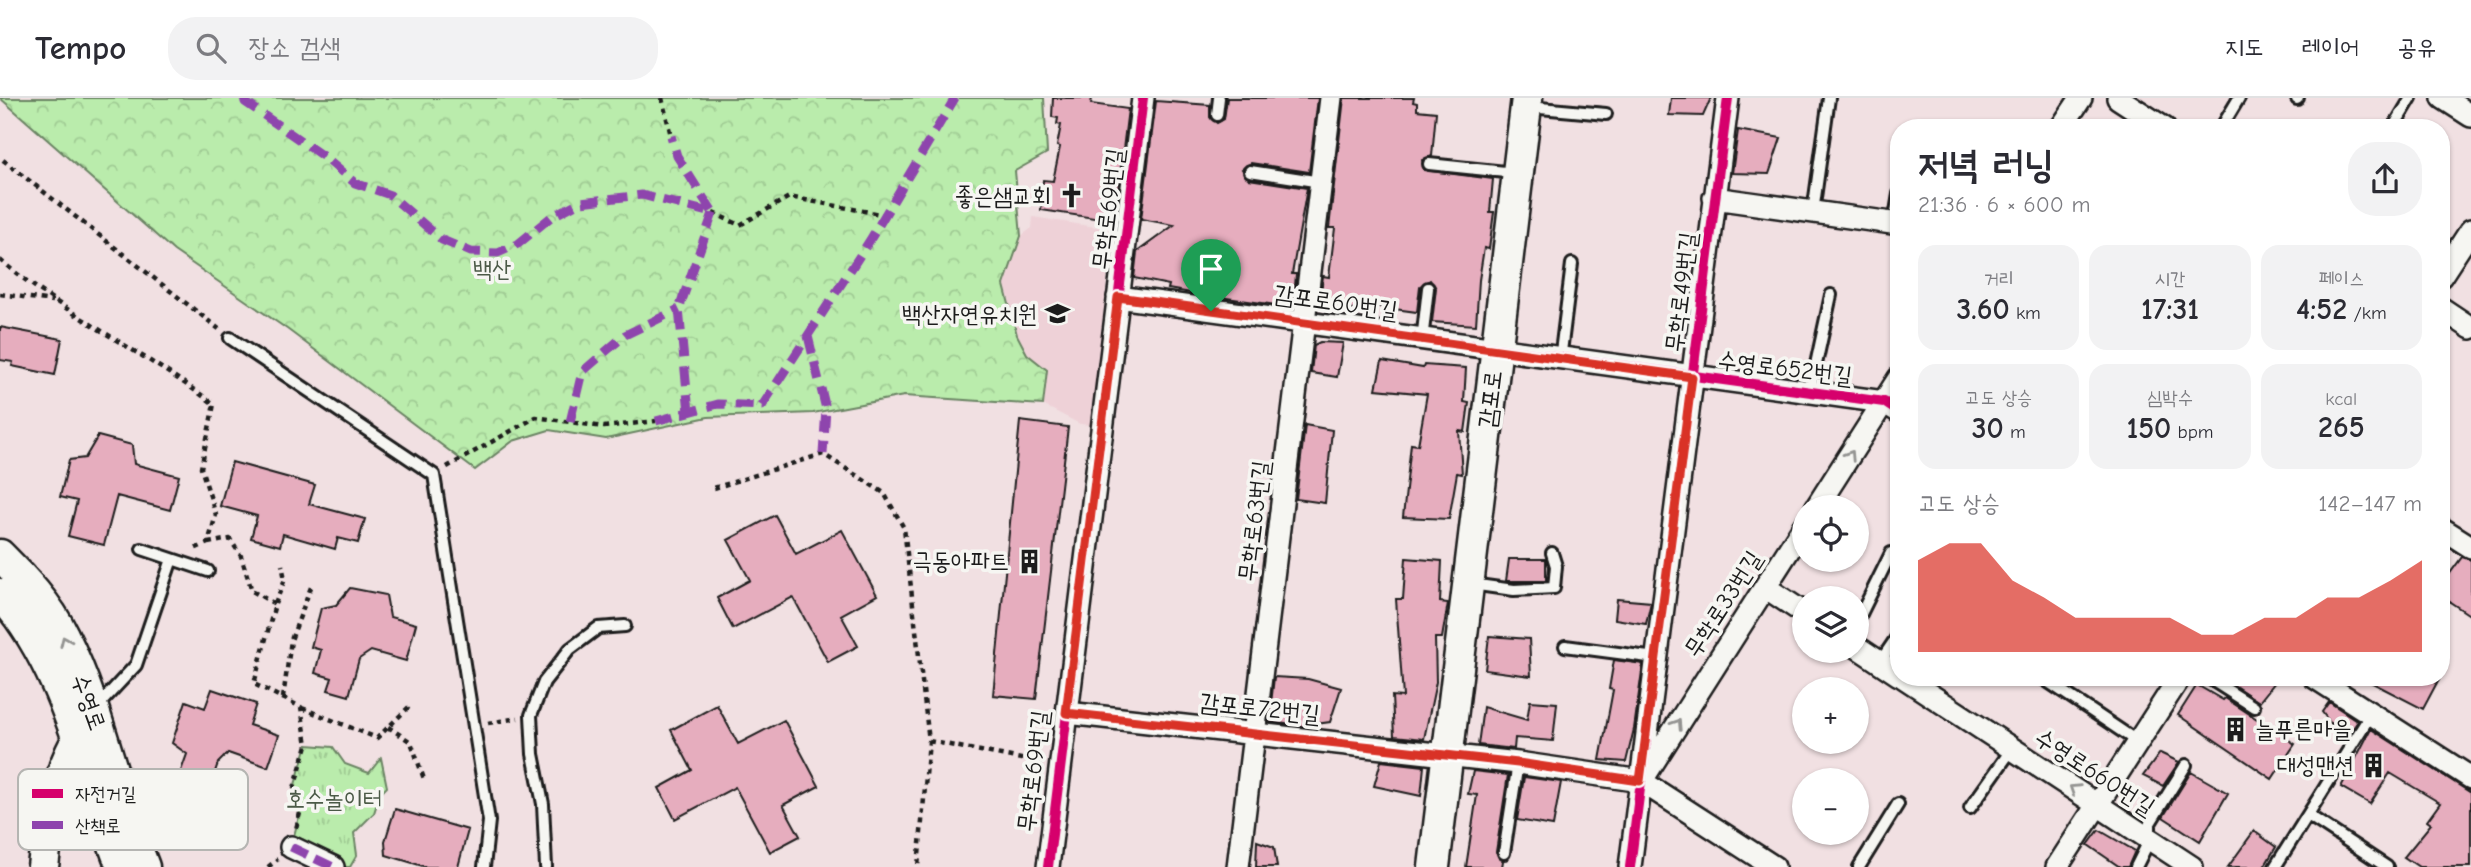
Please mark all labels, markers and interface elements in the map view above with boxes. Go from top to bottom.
search box [168,17,658,80]
text: Tempo [35,29,126,67]
icon: search [192,29,230,67]
text: 장소 검색 [248,33,341,63]
text: 지도 [2225,33,2263,61]
text: 레이어 [2301,33,2359,61]
text: 공유 [2397,33,2436,61]
button: share [2348,142,2422,216]
text: 저녁 러닝 [1918,143,2054,187]
street label: 무학로69번길 [1087,147,1129,271]
place label: 좋은샘교회 [954,182,1051,210]
church icon: 좋은샘교회 [1057,182,1085,210]
text: 21:36 · 6 × 600 m [1918,191,2090,218]
street label: 무학로49번길 [1660,230,1702,354]
pin [1181,239,1241,311]
icon: arrive [1192,250,1230,288]
park label: 백산 [473,255,511,283]
text: 거리 [1983,268,2014,290]
text: 시간 [2155,268,2185,290]
text: 페이스 [2318,268,2364,290]
street label: 감포로60번길 [1273,279,1399,325]
text: 3.60 [1956,292,2010,327]
text: 17:31 [2141,292,2199,327]
text: 4:52 [2296,292,2347,327]
place label: 백산자연유치원 [902,300,1037,328]
school or university icon: 백산자연유치원 [1043,300,1071,328]
text: km [2010,302,2041,324]
text: /km [2347,302,2387,324]
street label: 수영로652번길 [1716,346,1854,390]
street label: 감포로 [1473,369,1507,429]
text: 고도 상승 [1965,387,2032,409]
text: 심박수 [2147,387,2193,409]
text: kcal [2325,388,2357,410]
text: 265 [2318,410,2365,445]
text: 30 [1972,411,2004,446]
text: 150 [2126,411,2171,446]
text: m [2004,421,2026,443]
text: bpm [2171,421,2214,443]
one-way arrow [1841,449,1854,462]
street label: 무학로63번길 [1233,459,1275,583]
text: 고도 상승 [1918,490,2000,517]
text: 142–147 m [2318,490,2422,517]
map controls [1792,495,1869,845]
button: locate [1792,495,1869,572]
street label: 무학로33번길 [1678,546,1768,662]
place label: 극동아파트 [912,547,1009,575]
building icon: 극동아파트 [1015,547,1043,575]
button: layers [1792,586,1869,663]
one-way arrow [59,636,73,648]
street label: 수영로 [66,670,112,734]
button: + [1792,677,1869,754]
street label: 감포로72번길 [1199,688,1321,728]
street label: 무학로69번길 [1012,709,1054,833]
building icon: 늘푸른마을 [2221,715,2249,743]
place label: 늘푸른마을 [2255,715,2352,743]
one-way arrow [1669,718,1682,731]
street label: 수영로660번길 [2030,723,2160,821]
place label: 대성맨션 [2277,751,2354,779]
building icon: 대성맨션 [2360,751,2388,779]
button: − [1792,768,1869,845]
legend [18,769,248,850]
text: 자전거길 [75,783,136,805]
park label: 호수놀이터 [286,785,382,813]
one-way arrow [2069,785,2082,798]
text: 산책로 [75,815,121,837]

